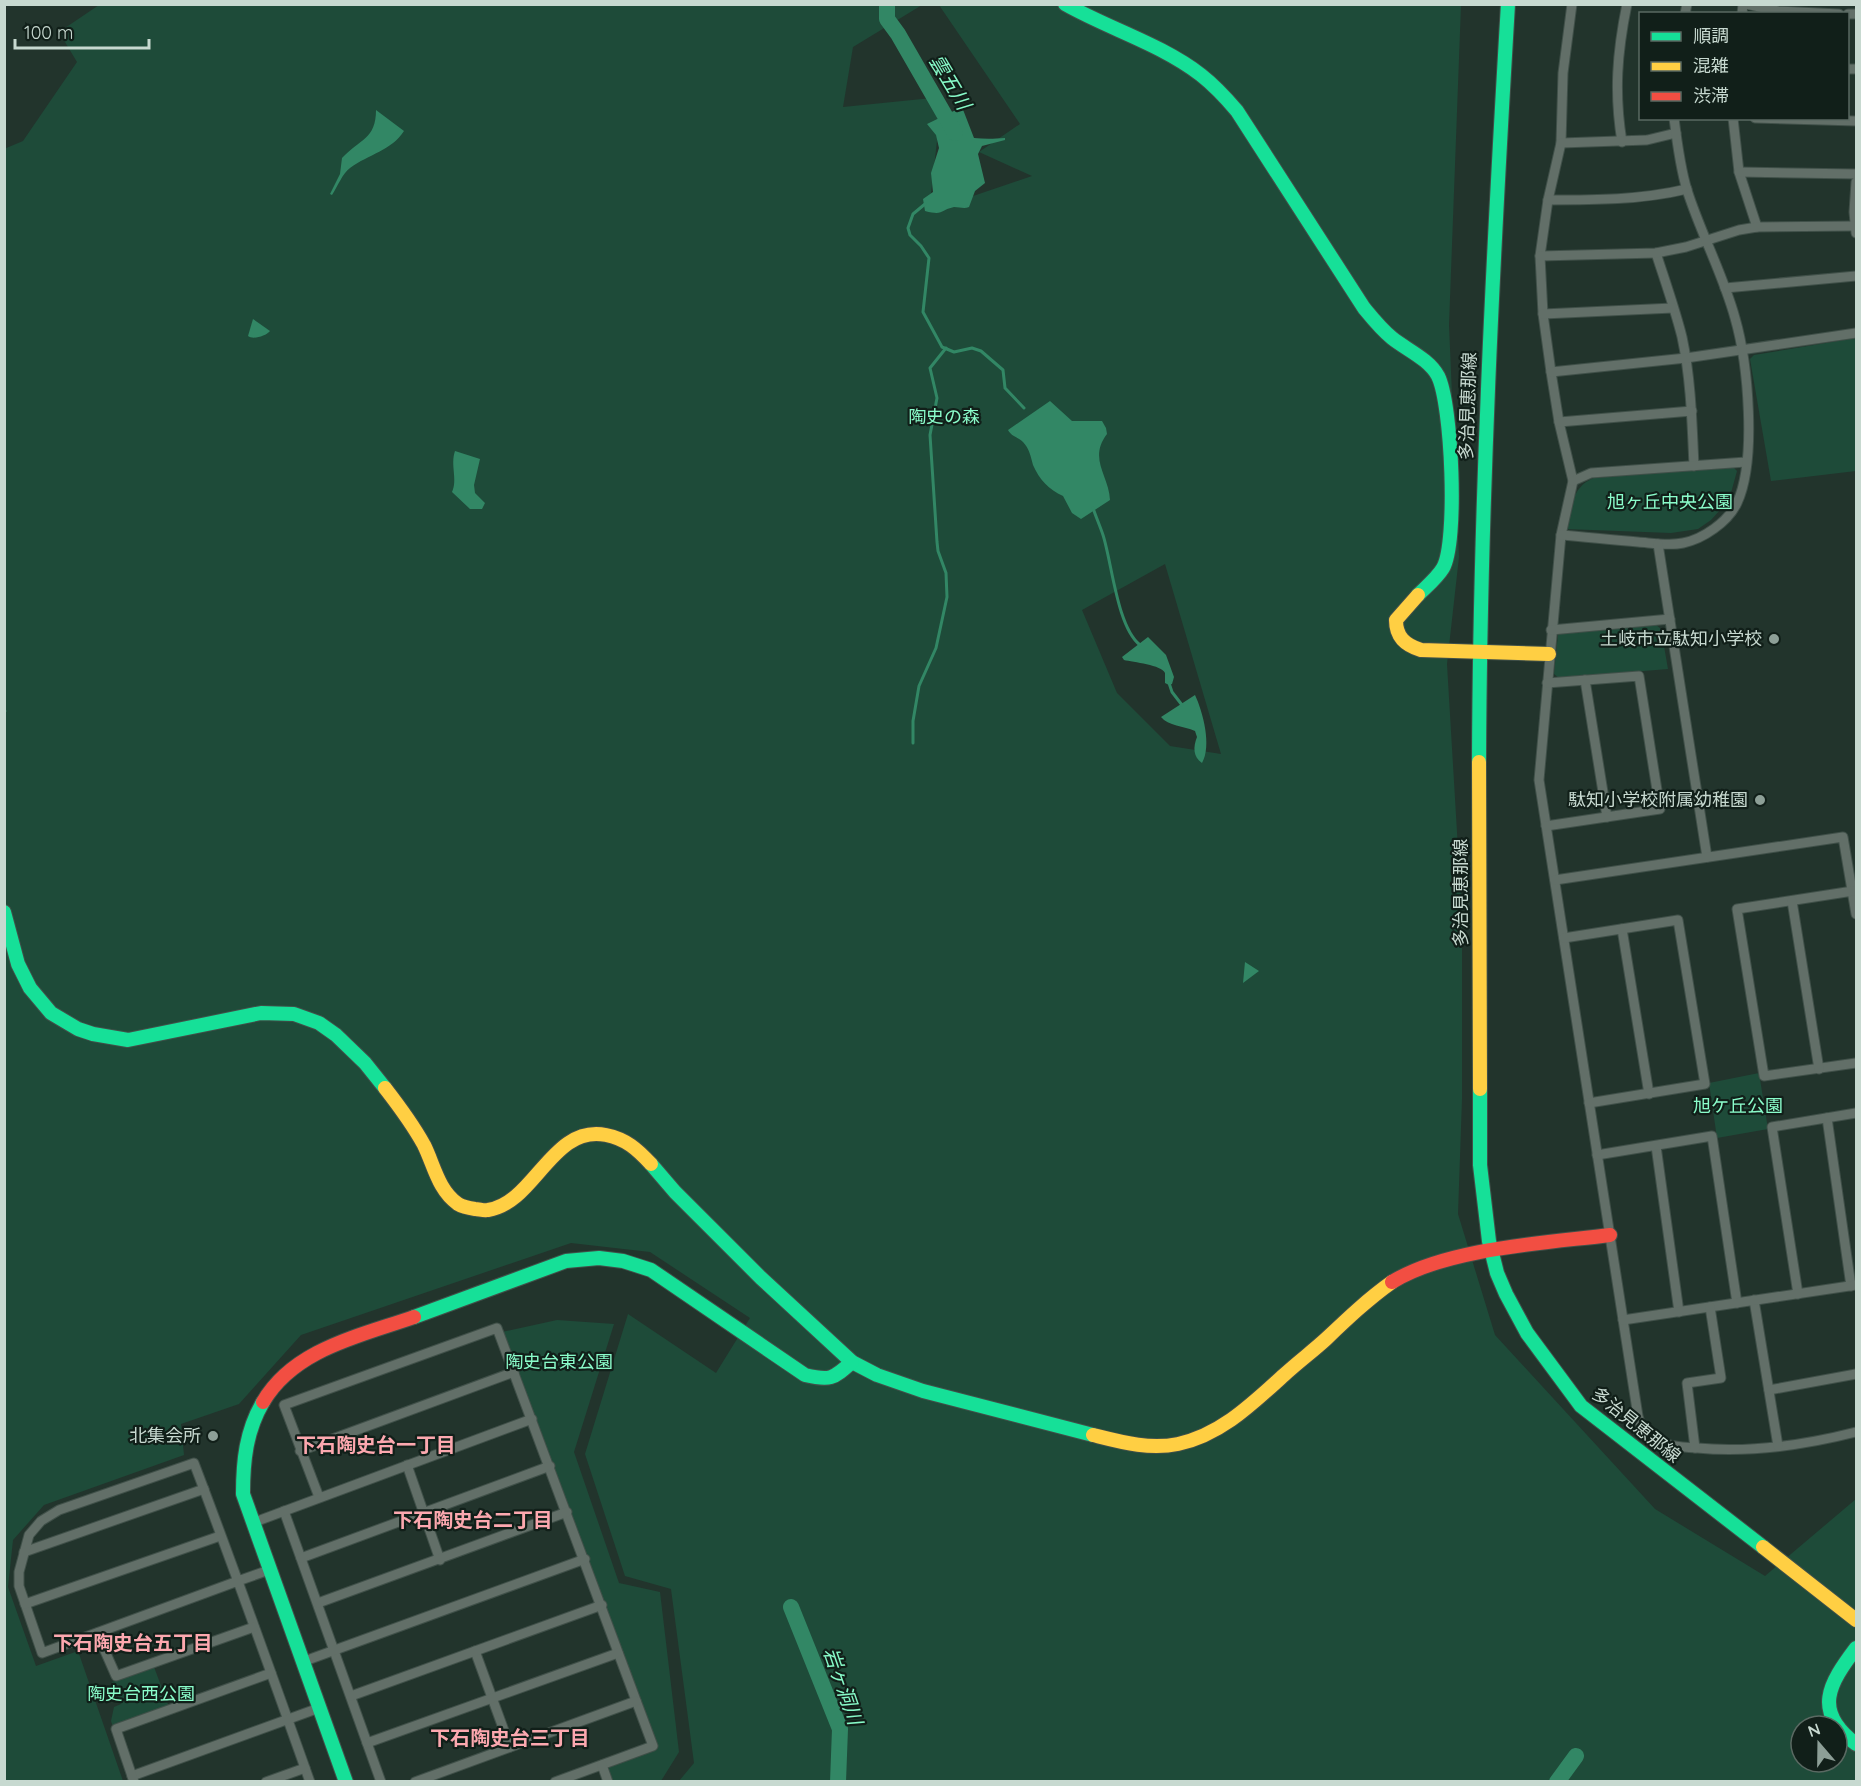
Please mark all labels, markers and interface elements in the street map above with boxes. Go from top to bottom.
scale bar [15,12,148,50]
legend [1639,12,1849,120]
text: 100 m [24,21,73,44]
text: 順調 [1693,24,1729,47]
water label: 雲五川 [924,50,978,116]
text: 混雑 [1693,54,1729,77]
text: 渋滞 [1693,84,1729,107]
street label: 多治見恵那線 [1454,352,1481,460]
park label: 陶史の森 [908,405,980,428]
park label: 旭ヶ丘中央公園 [1607,490,1733,513]
place label: 土岐市立駄知小学校 [1600,627,1762,650]
marker: 土岐市立駄知小学校 [1767,632,1781,646]
place label: 駄知小学校附属幼稚園 [1568,788,1748,811]
marker: 駄知小学校附属幼稚園 [1753,793,1767,807]
street label: 多治見恵那線 [1449,839,1472,947]
park label: 旭ケ丘公園 [1693,1094,1783,1117]
park label: 陶史台東公園 [505,1350,613,1373]
street label: 多治見恵那線 [1587,1382,1686,1468]
place label: 北集会所 [129,1424,201,1447]
marker: 北集会所 [206,1429,220,1443]
district label: 下石陶史台一丁目 [296,1432,456,1457]
district label: 下石陶史台二丁目 [393,1507,553,1532]
district label: 下石陶史台五丁目 [53,1630,213,1655]
water label: 岩ヶ洞川 [819,1644,869,1730]
park label: 陶史台西公園 [87,1682,195,1705]
north arrow [1789,1714,1849,1774]
text: N [1805,1718,1823,1741]
district label: 下石陶史台三丁目 [430,1725,590,1750]

